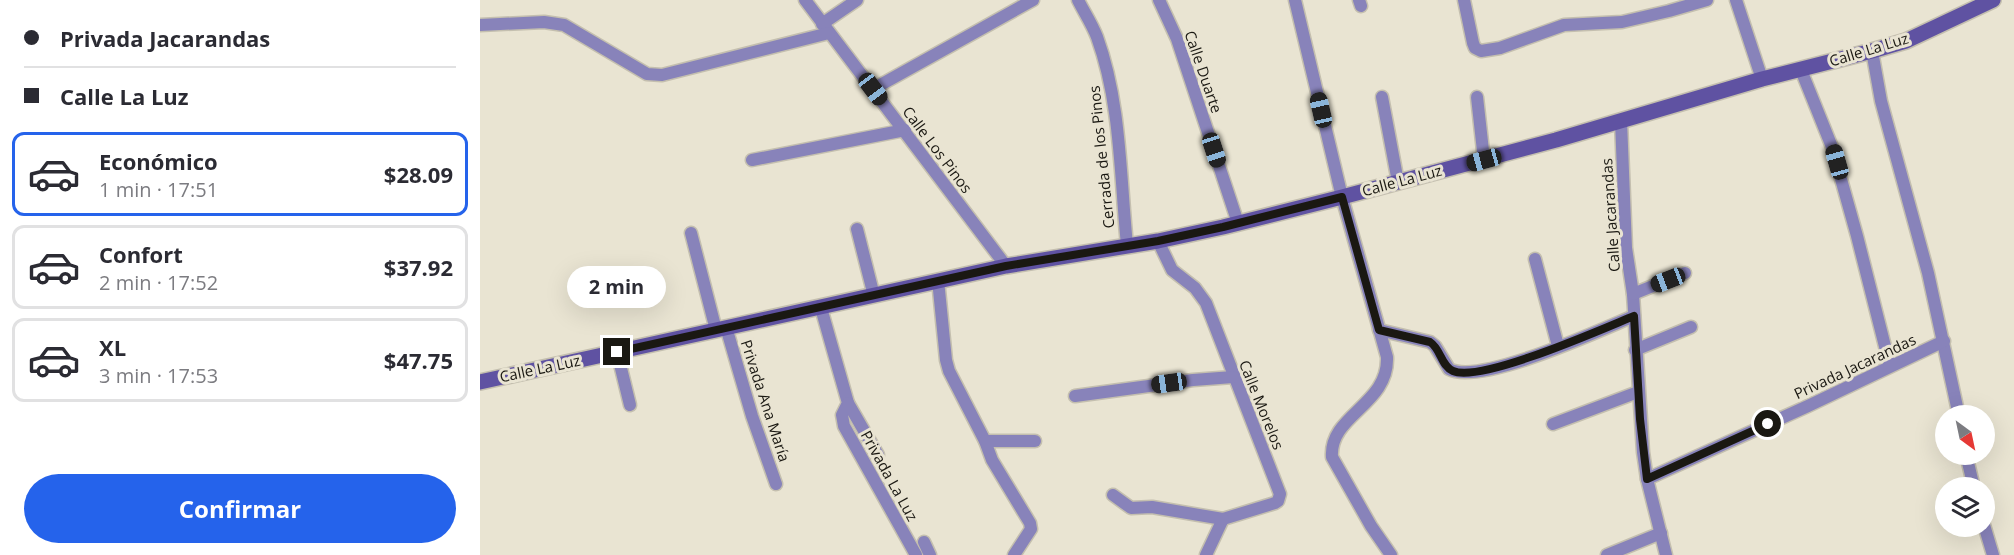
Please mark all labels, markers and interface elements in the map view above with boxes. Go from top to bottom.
text: Privada Jacarandas [60,23,270,53]
street label: Calle Duarte [1180,28,1227,116]
street label: Calle La Luz [1827,28,1911,71]
car [855,69,891,109]
text: Calle La Luz [60,81,189,111]
street label: Cerrada de los Pinos [1084,85,1118,229]
car [1308,90,1334,130]
street label: Calle Los Pinos [899,102,977,197]
car [1200,130,1228,170]
car [1823,142,1851,182]
text: Económico [99,146,218,176]
icon: car [27,147,81,201]
car [1464,147,1504,173]
street label: Calle Jacarandas [1596,158,1624,273]
text: $28.09 [384,159,453,189]
street label: Calle La Luz [1360,160,1444,200]
text: 1 min · 17:51 [99,176,218,203]
text: Confort [99,239,183,269]
icon: car [27,240,81,294]
text: $37.92 [384,252,453,282]
callout: 2 min [568,265,666,307]
car [1648,265,1688,295]
text: 2 min · 17:52 [99,269,218,296]
text: 2 min [589,273,644,300]
street label: Privada Jacarandas [1790,329,1919,403]
text: XL [99,332,126,362]
icon: car [27,333,81,387]
street label: Privada Ana María [737,337,795,464]
route end [603,338,630,365]
text: $47.75 [384,345,453,375]
street label: Calle La Luz [498,350,582,386]
street label: Calle Morelos [1235,357,1289,452]
text: 3 min · 17:53 [99,362,218,389]
car [1150,372,1188,394]
north arrow [1935,405,1995,465]
map controls [1935,405,1995,537]
route start [1754,410,1781,437]
street label: Privada La Luz [857,427,923,524]
button: Confirmar [24,474,456,543]
button: layers [1935,477,1995,537]

